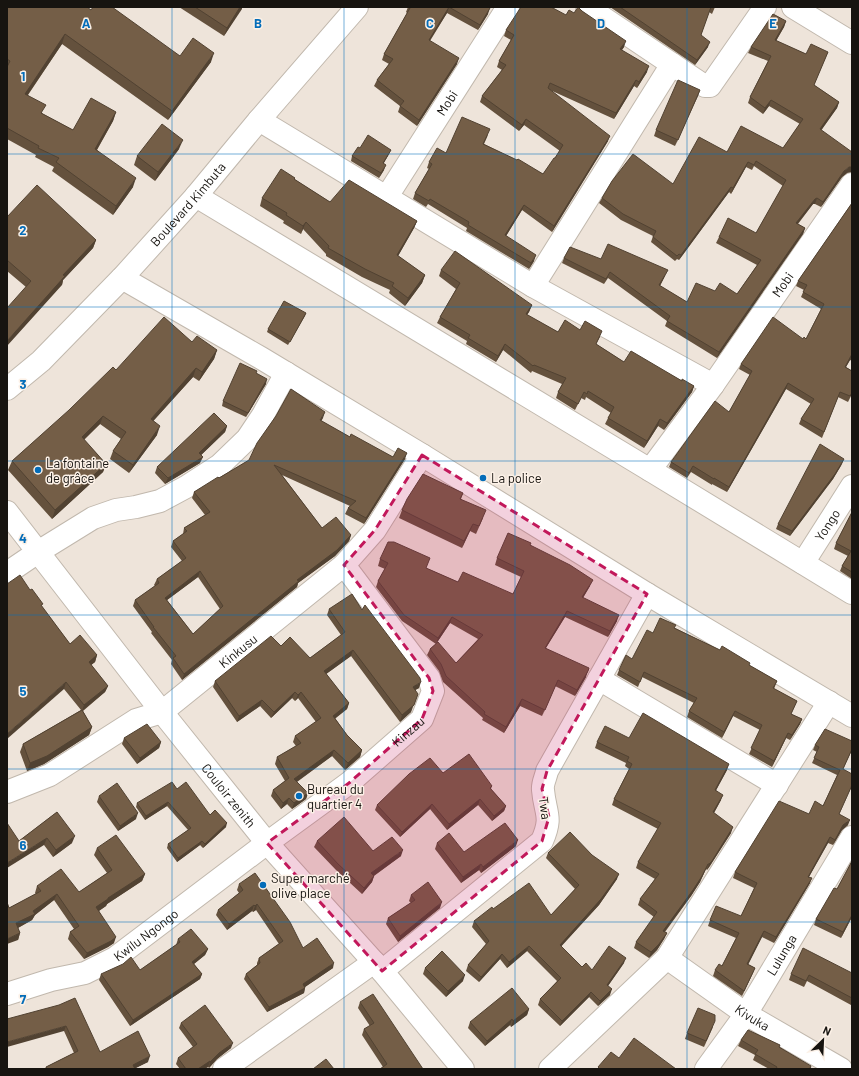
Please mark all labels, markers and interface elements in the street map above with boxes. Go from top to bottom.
text: A [82,15,91,31]
text: B [254,15,262,31]
text: C [426,15,434,31]
text: D [597,15,605,31]
text: E [769,15,777,31]
text: 1 [21,68,25,84]
street label: Mobi [433,87,461,118]
street label: Boulevard Kimbuta [147,159,229,249]
text: 2 [19,222,27,238]
street label: Mobi [768,269,797,300]
text: 3 [19,376,27,392]
place label: La fontaine de grâce [46,455,109,486]
marker: La fontaine de grâce [33,465,43,475]
place label: La police [491,470,542,486]
marker: La police [478,473,488,483]
street label: Yongo [811,506,843,544]
text: 4 [19,530,27,546]
street label: Kinkusu [215,630,260,671]
text: 5 [19,683,27,699]
street label: Kinzau [388,713,427,750]
street label: Couloir zenith [198,760,259,831]
place label: Bureau du quartier 4 [307,781,364,812]
marker: Bureau du quartier 4 [294,791,304,801]
street label: Twa [535,796,555,820]
text: 6 [20,837,27,853]
place label: Super marché olive place [271,870,350,901]
marker: Super marché olive place [258,880,268,890]
street label: Kwilu Ngongo [110,905,181,964]
street label: Lulunga [763,931,800,978]
text: 7 [20,991,27,1007]
street label: Kivuka [732,1001,772,1034]
north arrow [803,1020,843,1060]
text: N [821,1023,833,1038]

